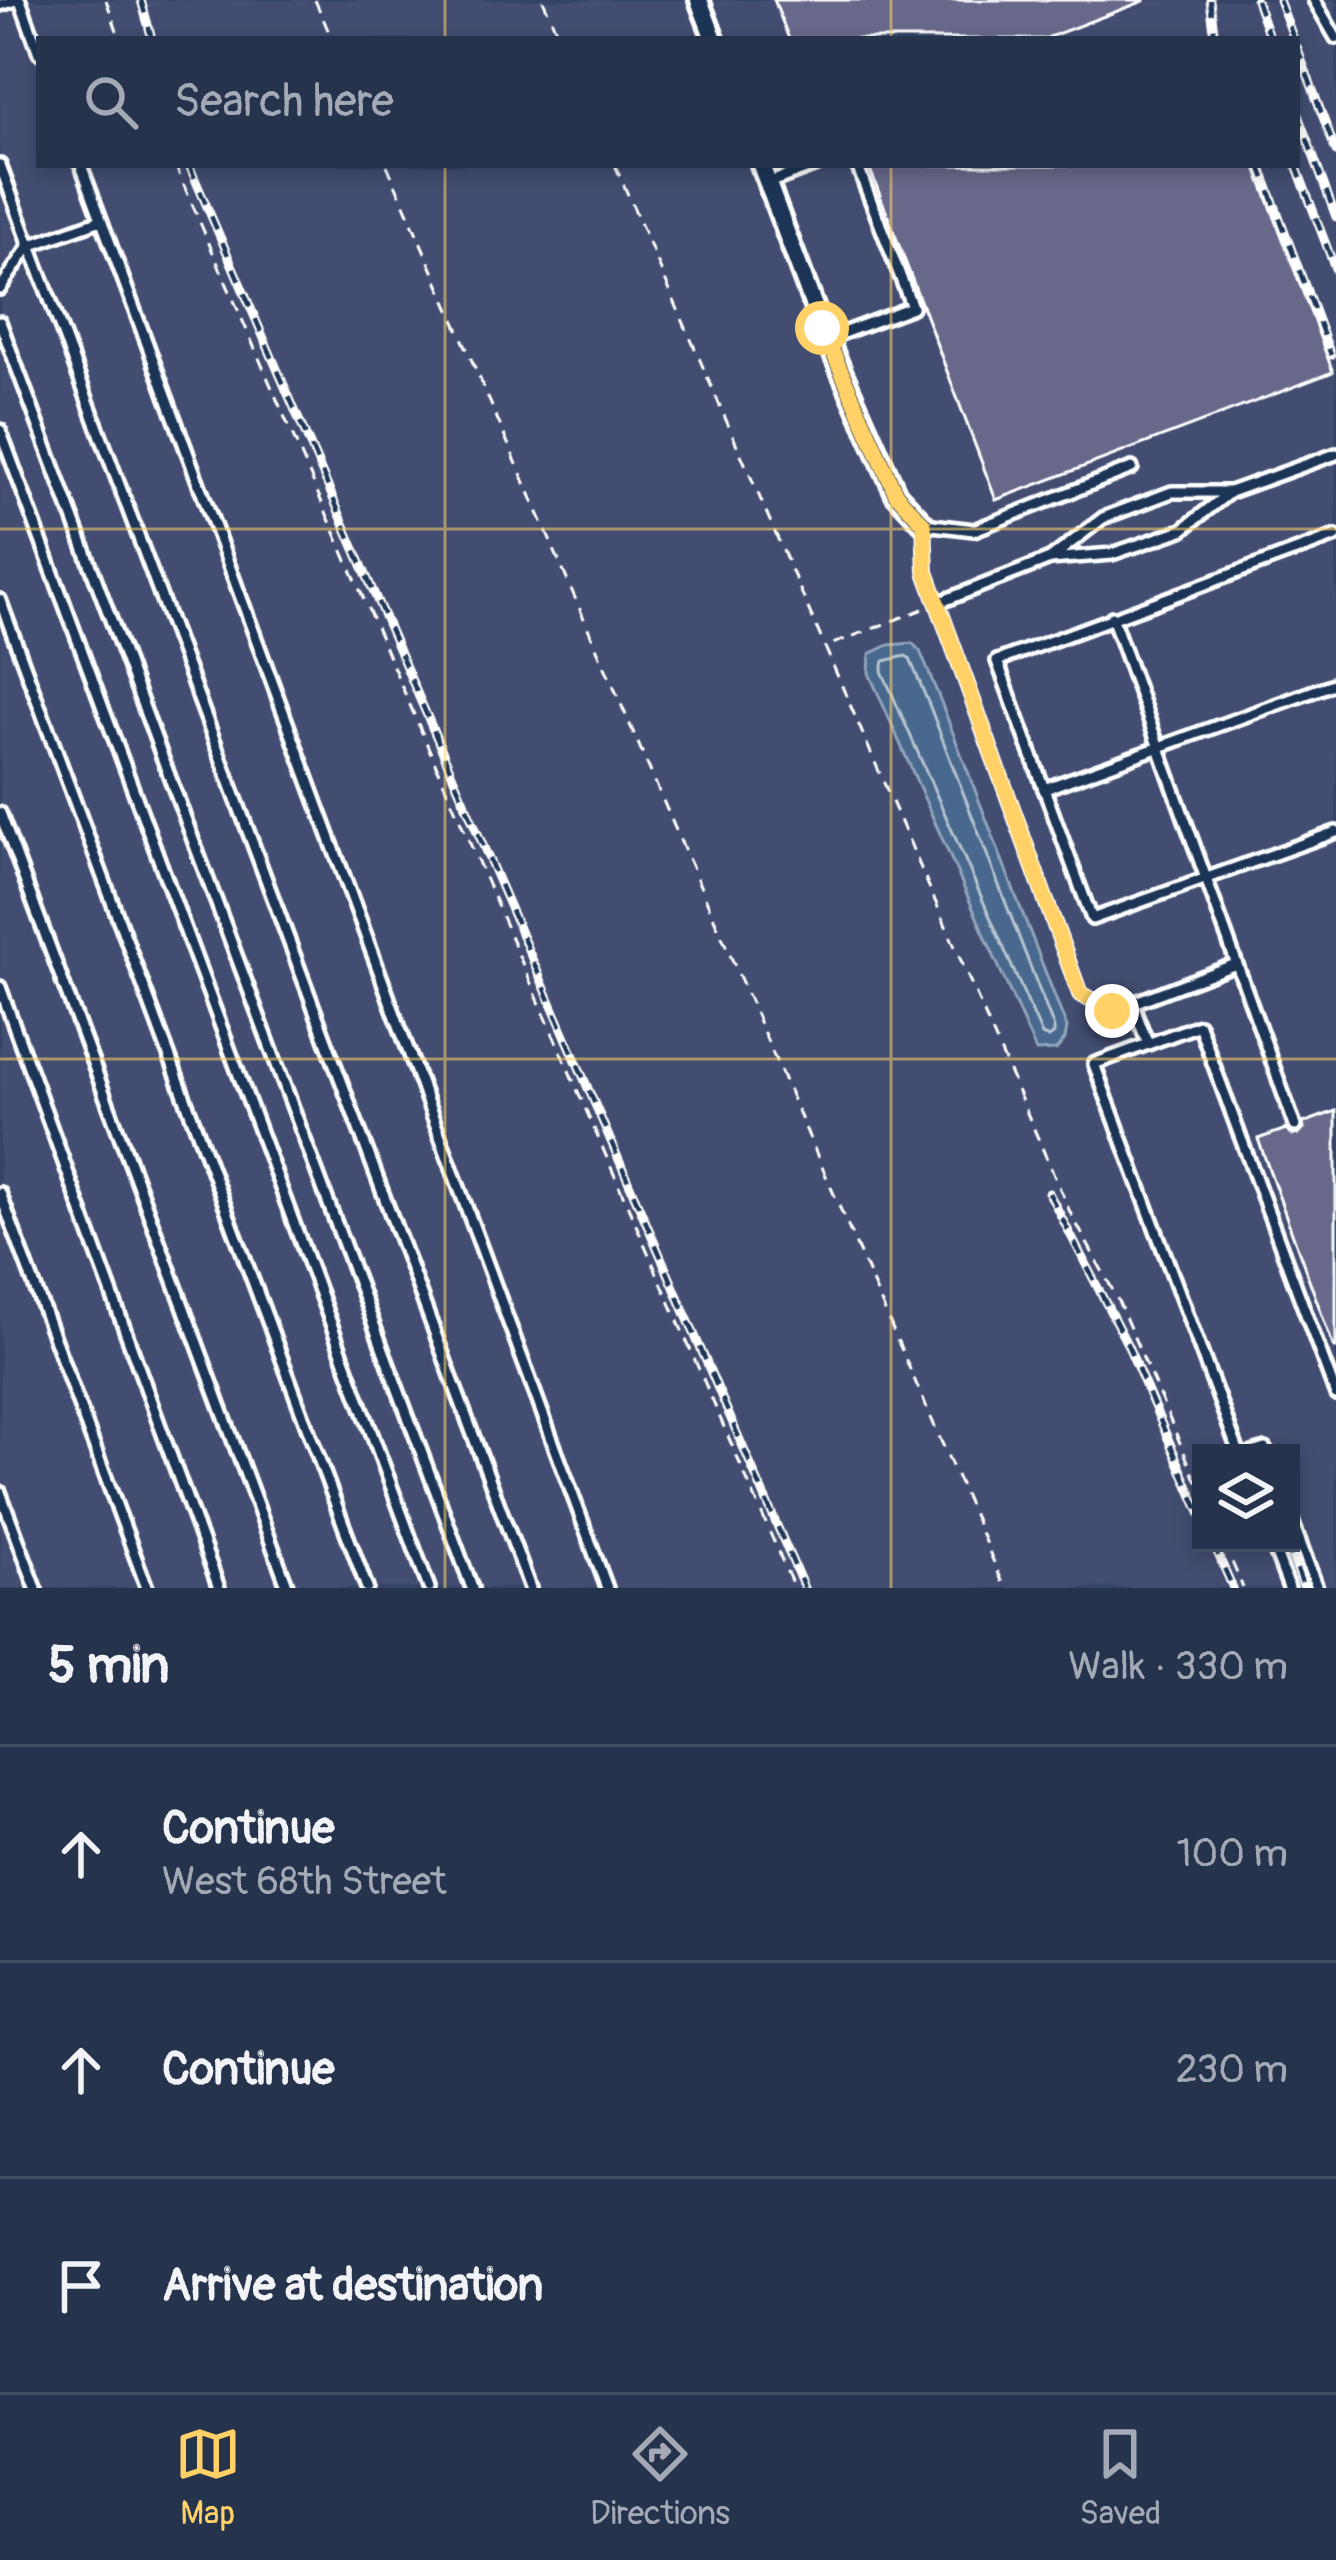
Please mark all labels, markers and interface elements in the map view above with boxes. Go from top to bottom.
search box [36,36,1300,168]
icon: search [78,69,144,135]
text: Search here [174,74,394,130]
route start [795,301,849,355]
route end [1085,984,1139,1038]
map controls [1192,1444,1300,1552]
button: layers [1192,1444,1300,1552]
text: 5 min [48,1634,169,1698]
text: Walk · 330 m [1068,1642,1288,1691]
text: Continue [162,1801,335,1857]
icon: ahead [48,1821,114,1887]
text: 100 m [1176,1829,1288,1878]
text: West 68th Street [162,1857,447,1906]
icon: ahead [48,2037,114,2103]
text: Continue [162,2042,335,2098]
text: 230 m [1176,2045,1288,2094]
icon: arrive [48,2253,114,2319]
text: Arrive at destination [162,2258,543,2314]
tab: Map [175,2421,241,2534]
tab: Directions [590,2421,730,2534]
tab: Saved [1079,2421,1161,2534]

